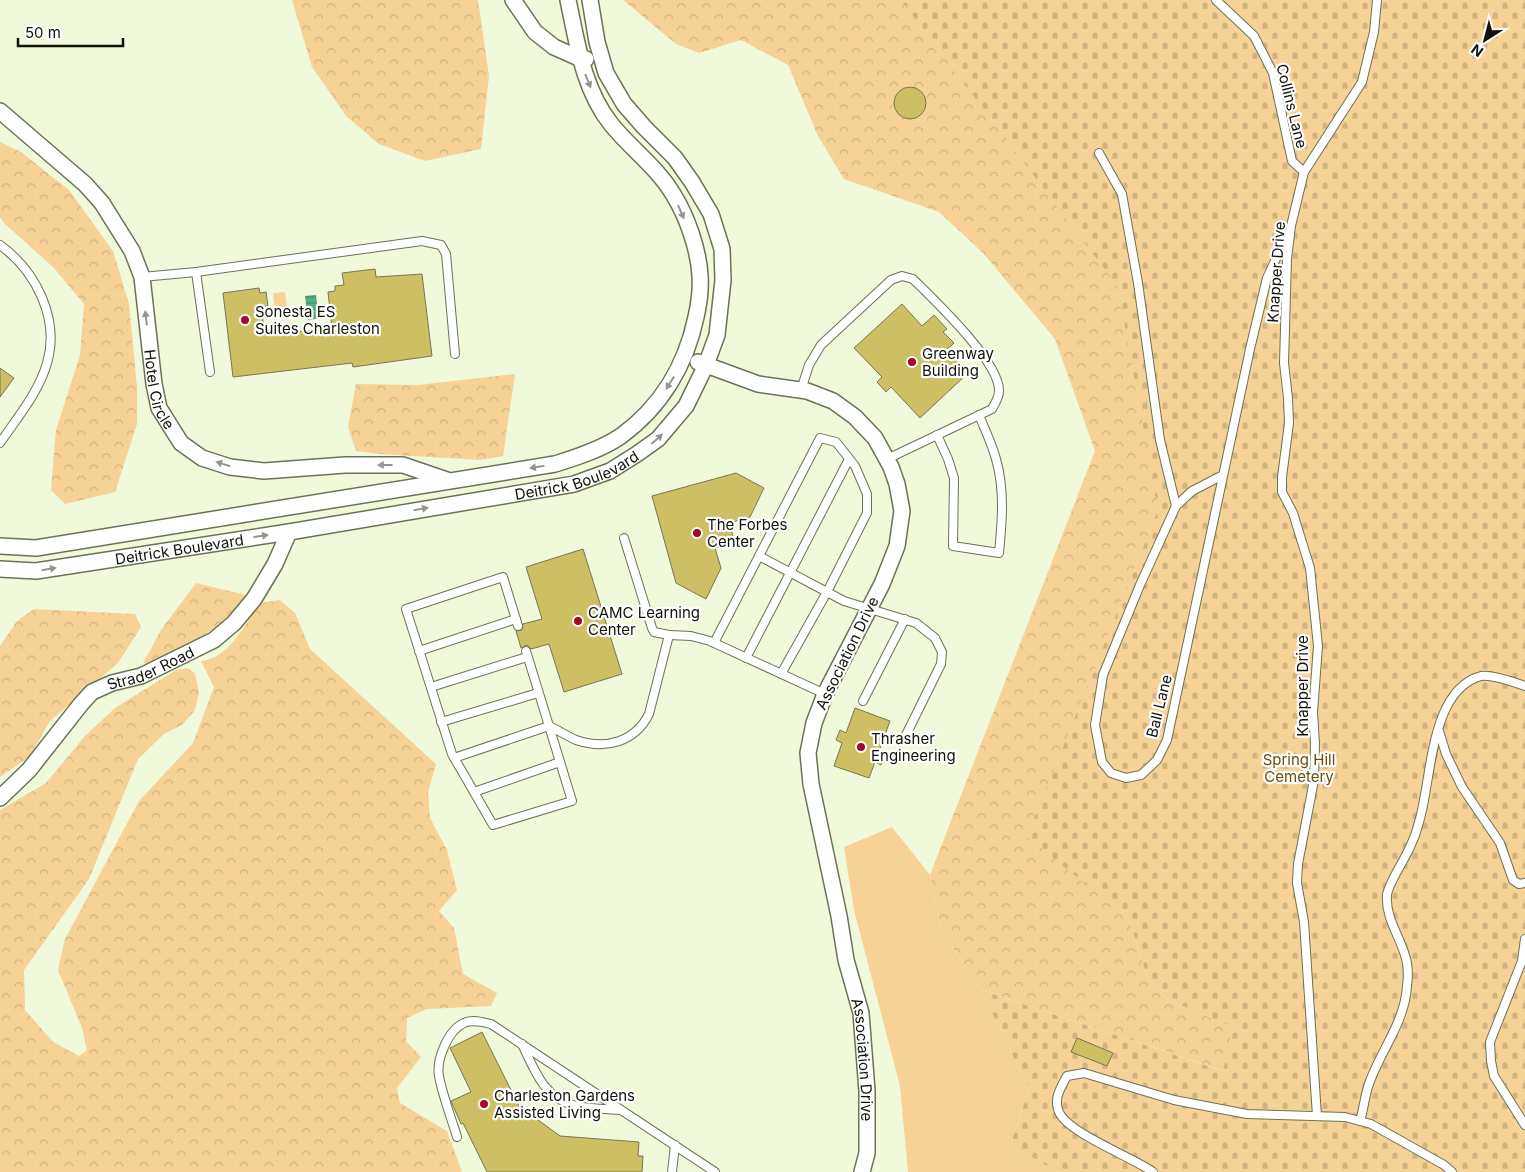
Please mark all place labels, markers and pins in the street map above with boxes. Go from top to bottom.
place label: Sonesta ES Suites Charleston [255,302,380,338]
marker: Sonesta ES Suites Charleston [239,314,251,326]
place label: Greenway Building [922,344,994,380]
marker: Greenway Building [906,356,918,368]
place label: The Forbes Center [707,515,788,551]
marker: The Forbes Center [691,527,703,539]
place label: CAMC Learning Center [588,603,700,639]
marker: CAMC Learning Center [572,615,584,627]
place label: Thrasher Engineering [871,729,956,765]
marker: Thrasher Engineering [855,741,867,753]
place label: Charleston Gardens Assisted Living [494,1086,635,1122]
marker: Charleston Gardens Assisted Living [478,1098,490,1110]

